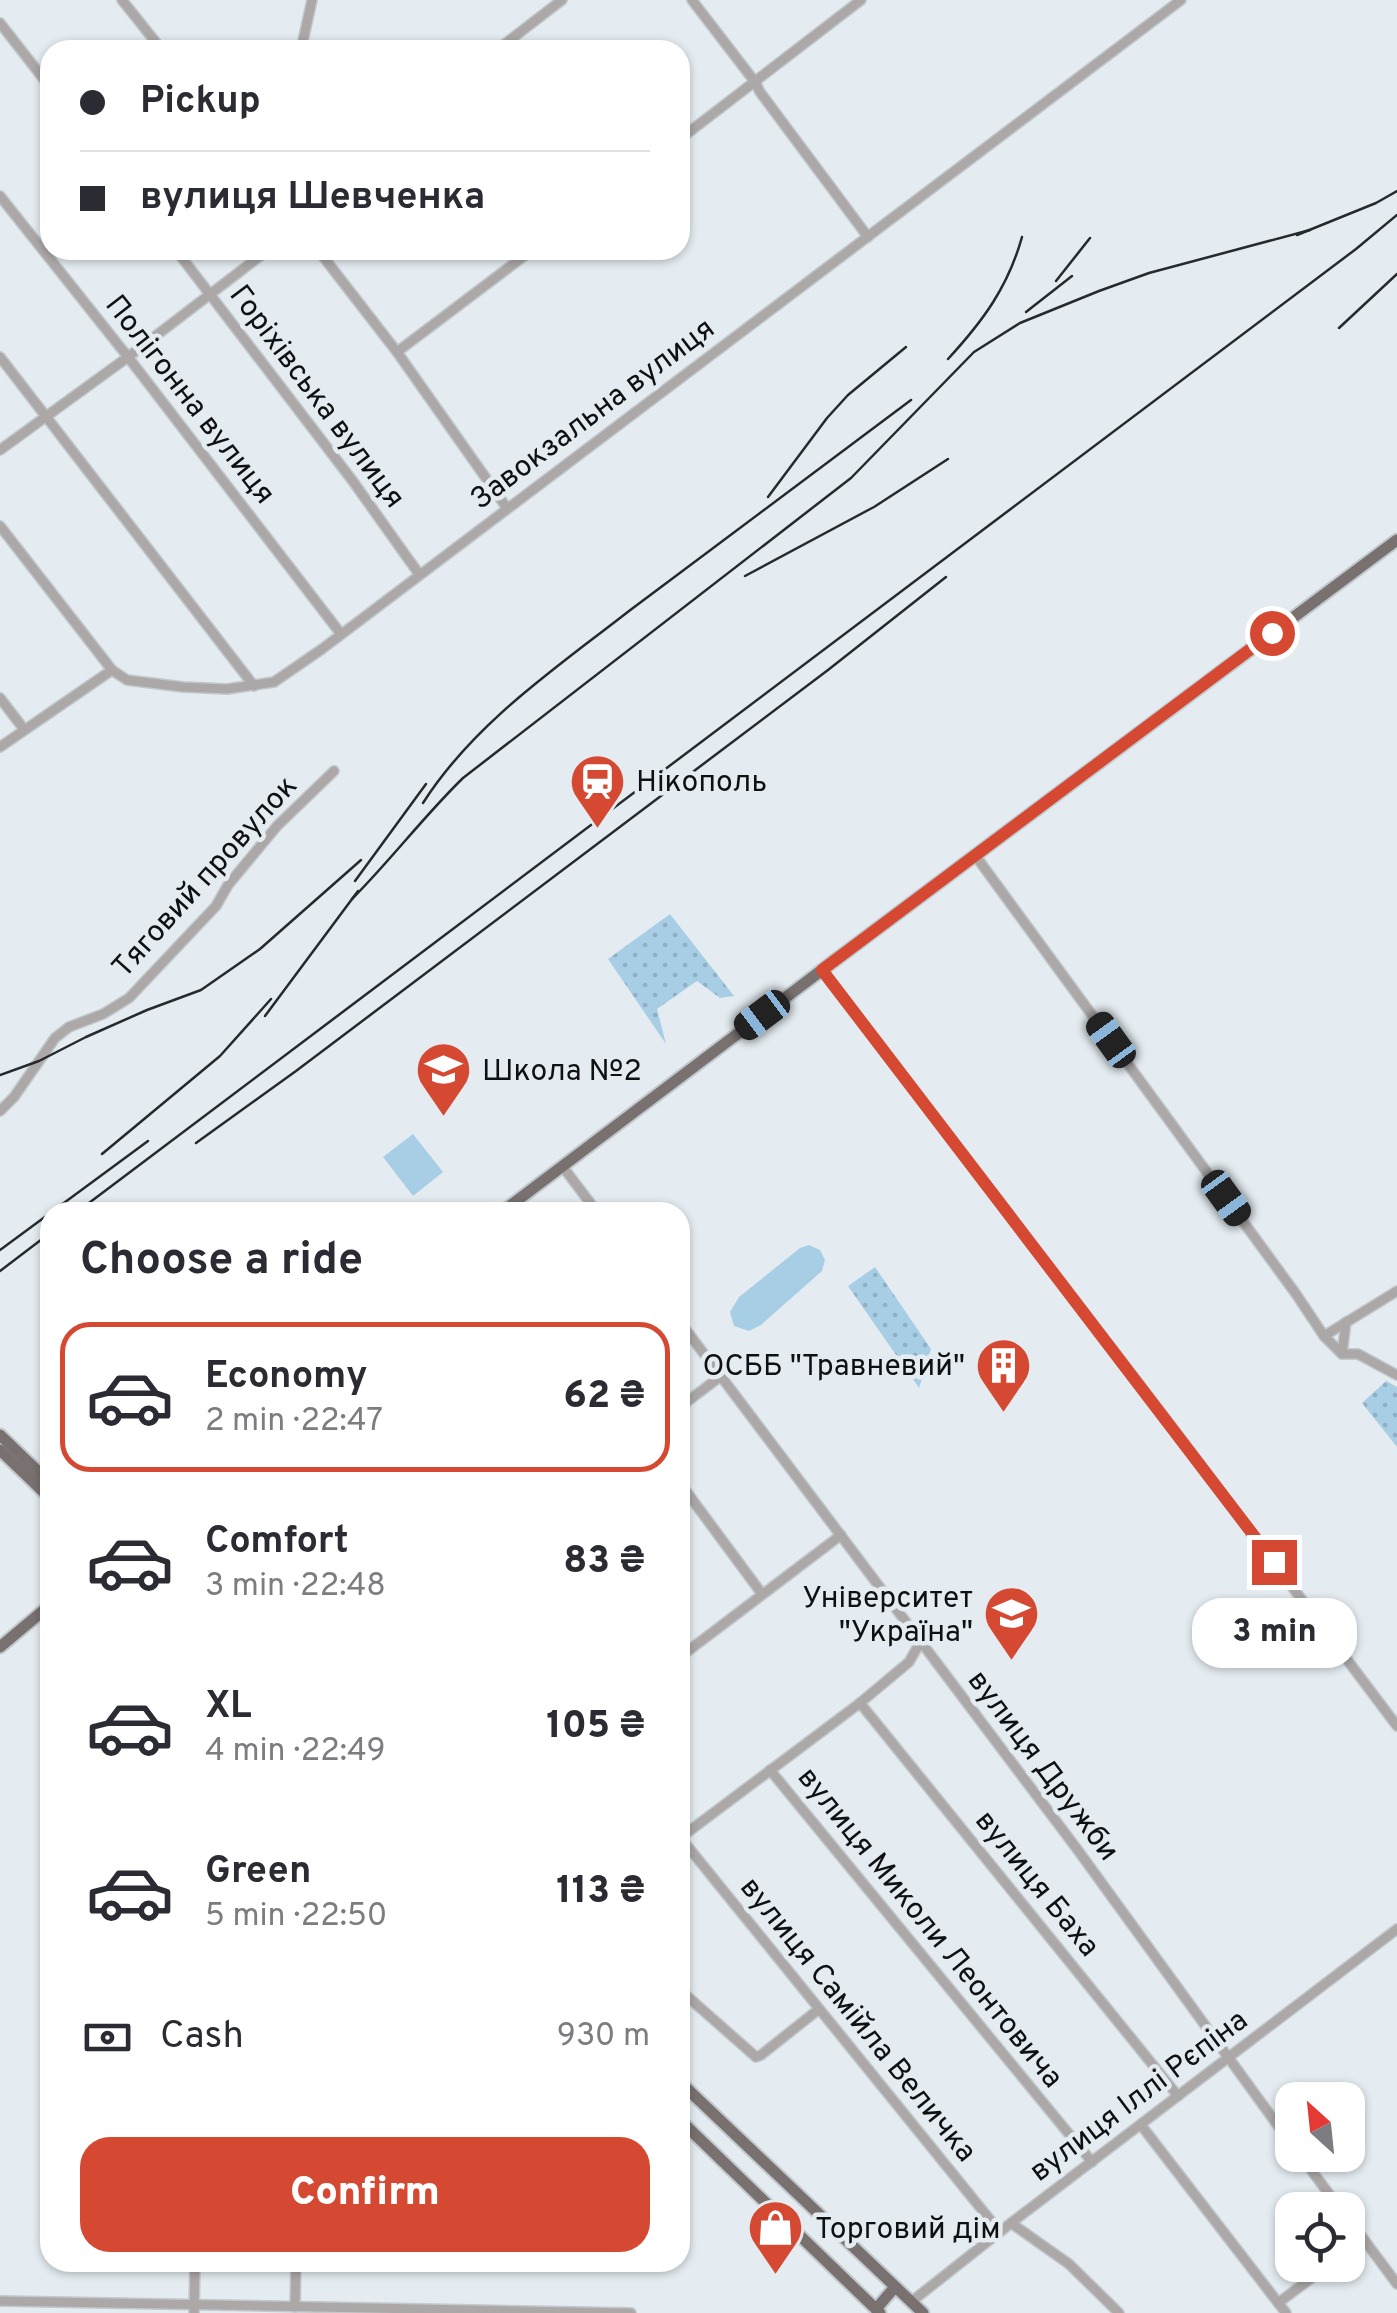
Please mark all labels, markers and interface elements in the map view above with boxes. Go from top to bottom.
text: Pickup [140,78,261,127]
text: вулиця Шевченка [140,174,485,223]
street label: Горіхівська вулиця [220,279,412,516]
street label: Полігонна вулиця [96,289,282,512]
street label: Завокзальна вулиця [464,311,723,519]
route start [1250,611,1295,656]
station icon: Нікополь [567,751,627,830]
place label: Нікополь [636,765,767,802]
street label: Тяговий провулок [105,769,306,986]
car [729,985,795,1045]
car [1081,1007,1141,1073]
school or university icon: Школа №2 [413,1040,473,1119]
place label: Школа №2 [482,1054,642,1091]
car [1196,1165,1256,1231]
text: Choose a ride [80,1233,363,1290]
building icon: ОСББ "Травневий" [974,1335,1034,1414]
place label: ОСББ "Травневий" [703,1349,965,1386]
icon: car [85,1352,175,1442]
text: Economy [205,1353,367,1402]
text: 62 ₴ [563,1373,645,1422]
text: 2 min · 22:47 [205,1402,383,1442]
icon: car [85,1517,175,1607]
text: Comfort [205,1518,349,1567]
text: 83 ₴ [563,1538,645,1587]
route end [1252,1540,1297,1585]
text: 3 min · 22:48 [205,1567,386,1607]
place label: Університет "Україна" [802,1581,973,1652]
school or university icon: Університет "Україна" [982,1584,1042,1663]
callout: 3 min [1192,1597,1356,1667]
text: 3 min [1232,1613,1317,1653]
street label: вулиця Дружби [958,1664,1126,1869]
icon: car [85,1682,175,1772]
text: XL [205,1683,252,1732]
text: 105 ₴ [546,1703,645,1752]
text: 4 min · 22:49 [205,1732,386,1772]
street label: вулиця Миколи Леонтовича [788,1761,1070,2096]
street label: вулиця Баха [966,1804,1106,1965]
icon: car [85,1847,175,1937]
text: Green [205,1848,311,1897]
text: 113 ₴ [556,1868,645,1917]
street label: вулиця Самійла Величка [731,1871,983,2170]
text: 5 min · 22:50 [205,1897,387,1937]
street label: вулиця Іллі Рєпіна [1023,2003,1256,2191]
icon: cash [80,2010,135,2065]
text: Cash [160,2013,244,2062]
text: 930 m [557,2017,650,2057]
north arrow [1275,2082,1365,2172]
map controls [1275,2082,1365,2282]
button: Confirm [80,2137,650,2252]
button: locate [1275,2192,1365,2282]
shop icon: Торговий дім [746,2198,806,2277]
place label: Торговий дім [815,2212,1001,2249]

